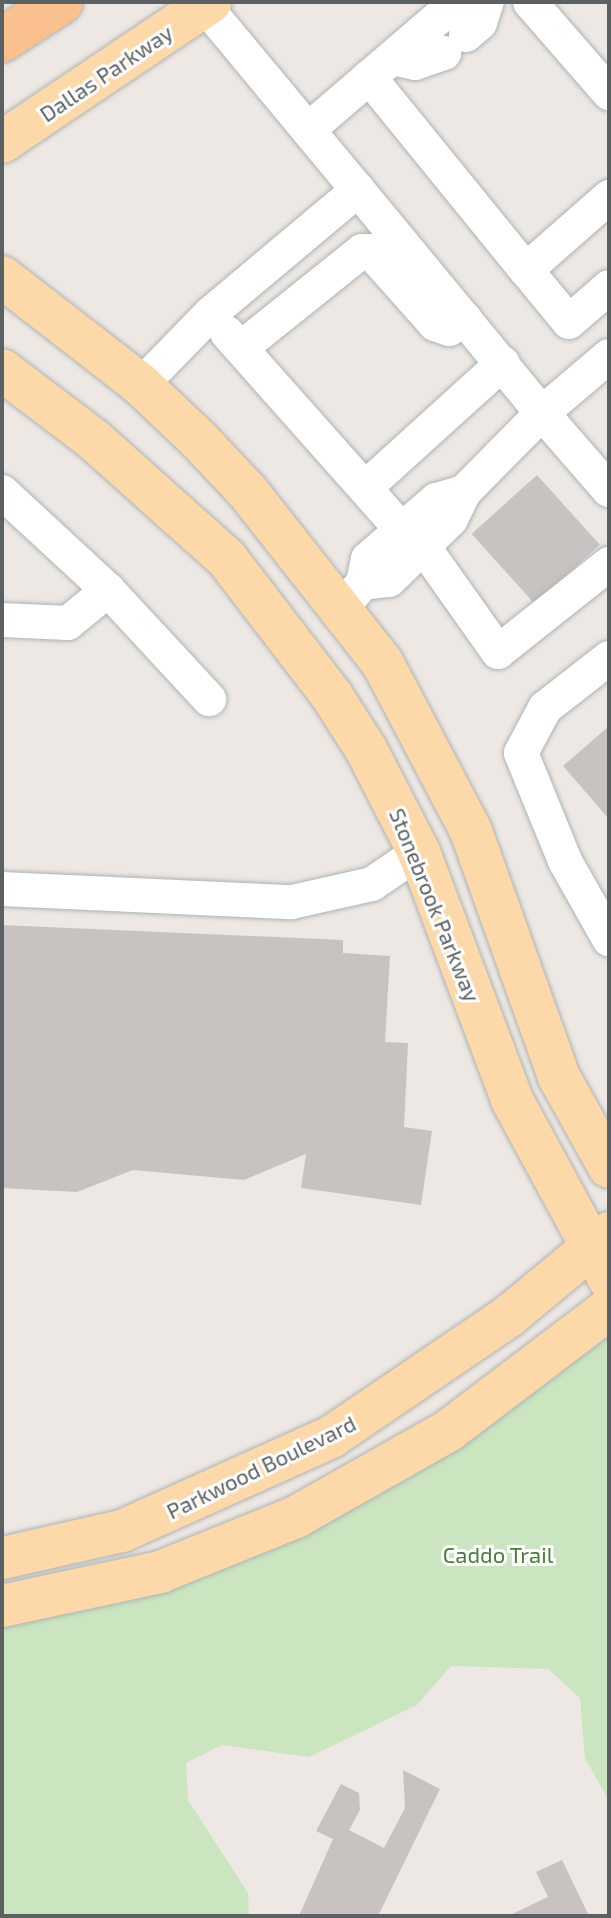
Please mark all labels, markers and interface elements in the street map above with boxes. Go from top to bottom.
street label: Dallas Parkway [35,19,177,127]
street label: Stonebrook Parkway [384,804,486,1006]
street label: Parkwood Boulevard [162,1410,360,1524]
park label: Caddo Trail [443,1542,553,1568]

